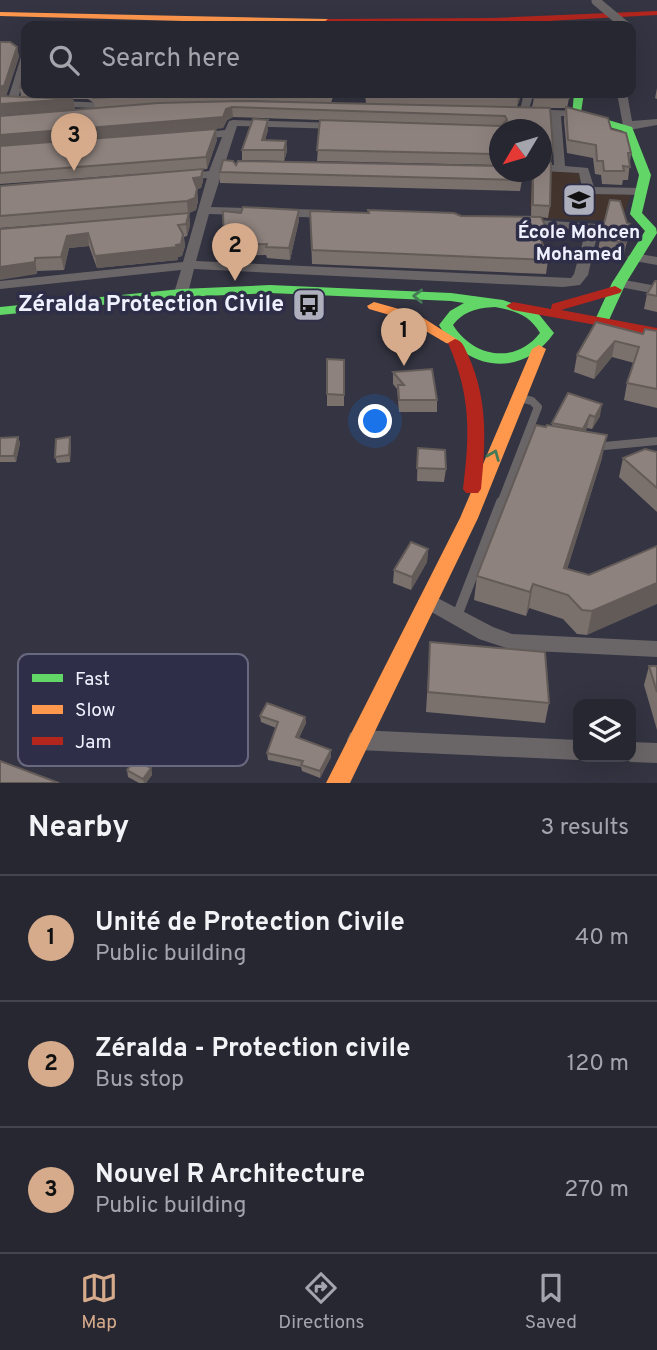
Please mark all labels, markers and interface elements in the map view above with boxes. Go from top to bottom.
search box [21,21,636,98]
icon: search [45,41,83,79]
text: Search here [101,43,240,76]
pin: 3 [51,113,97,171]
north arrow [489,119,552,182]
school or university icon: École Mohcen Mohamed [560,181,598,219]
place label: École Mohcen Mohamed [518,220,640,267]
pin: 2 [212,223,258,281]
bus stop icon: Zéralda Protection Civile [290,286,328,324]
one-way arrow [413,288,424,303]
place label: Zéralda Protection Civile [18,291,284,320]
pin: 1 [381,308,427,366]
your location [358,404,392,438]
one-way arrow [486,450,500,462]
legend [18,654,248,766]
text: Fast [75,668,110,692]
text: Slow [75,699,115,723]
map controls [573,699,636,762]
button: layers [573,699,636,762]
text: Jam [75,731,112,755]
text: Nearby [28,810,129,847]
text: 3 results [540,814,629,843]
text: Unité de Protection Civile [95,907,405,940]
text: 1 [46,924,56,953]
text: 40 m [575,924,629,953]
text: Public building [95,940,247,969]
text: Zéralda - Protection civile [95,1033,410,1066]
text: 2 [44,1050,58,1079]
text: 120 m [567,1050,629,1079]
text: Bus stop [95,1066,184,1095]
text: Nouvel R Architecture [95,1159,365,1192]
text: 3 [44,1176,58,1205]
text: 270 m [564,1176,629,1205]
text: Public building [95,1192,247,1221]
tab: Map [80,1269,118,1335]
tab: Directions [278,1269,365,1335]
tab: Saved [525,1269,577,1335]

